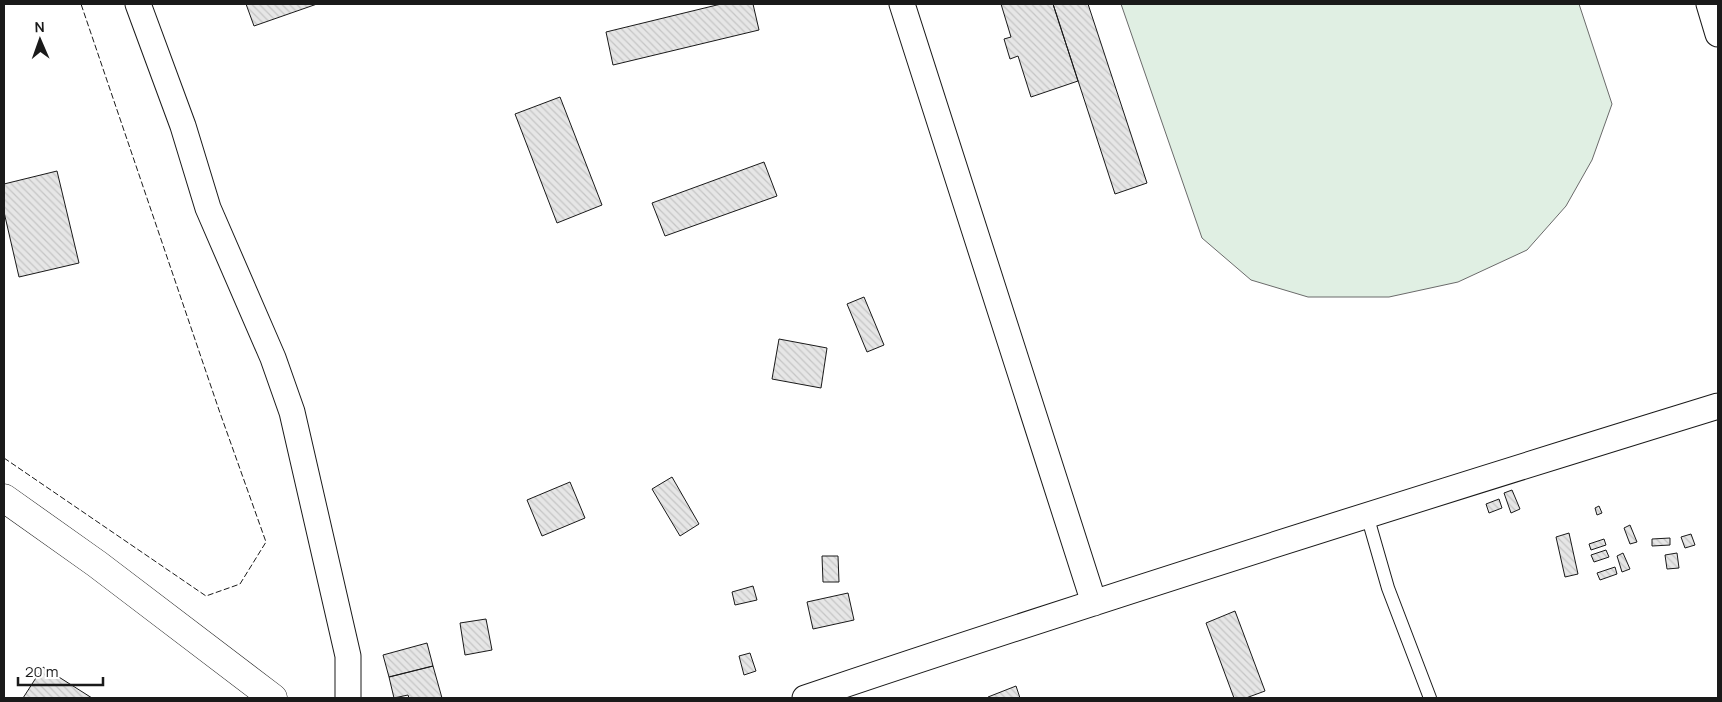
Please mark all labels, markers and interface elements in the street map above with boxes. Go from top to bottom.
north arrow [15,15,65,65]
text: N [34,17,45,36]
scale bar [18,654,102,686]
text: 20 m [25,661,58,682]

